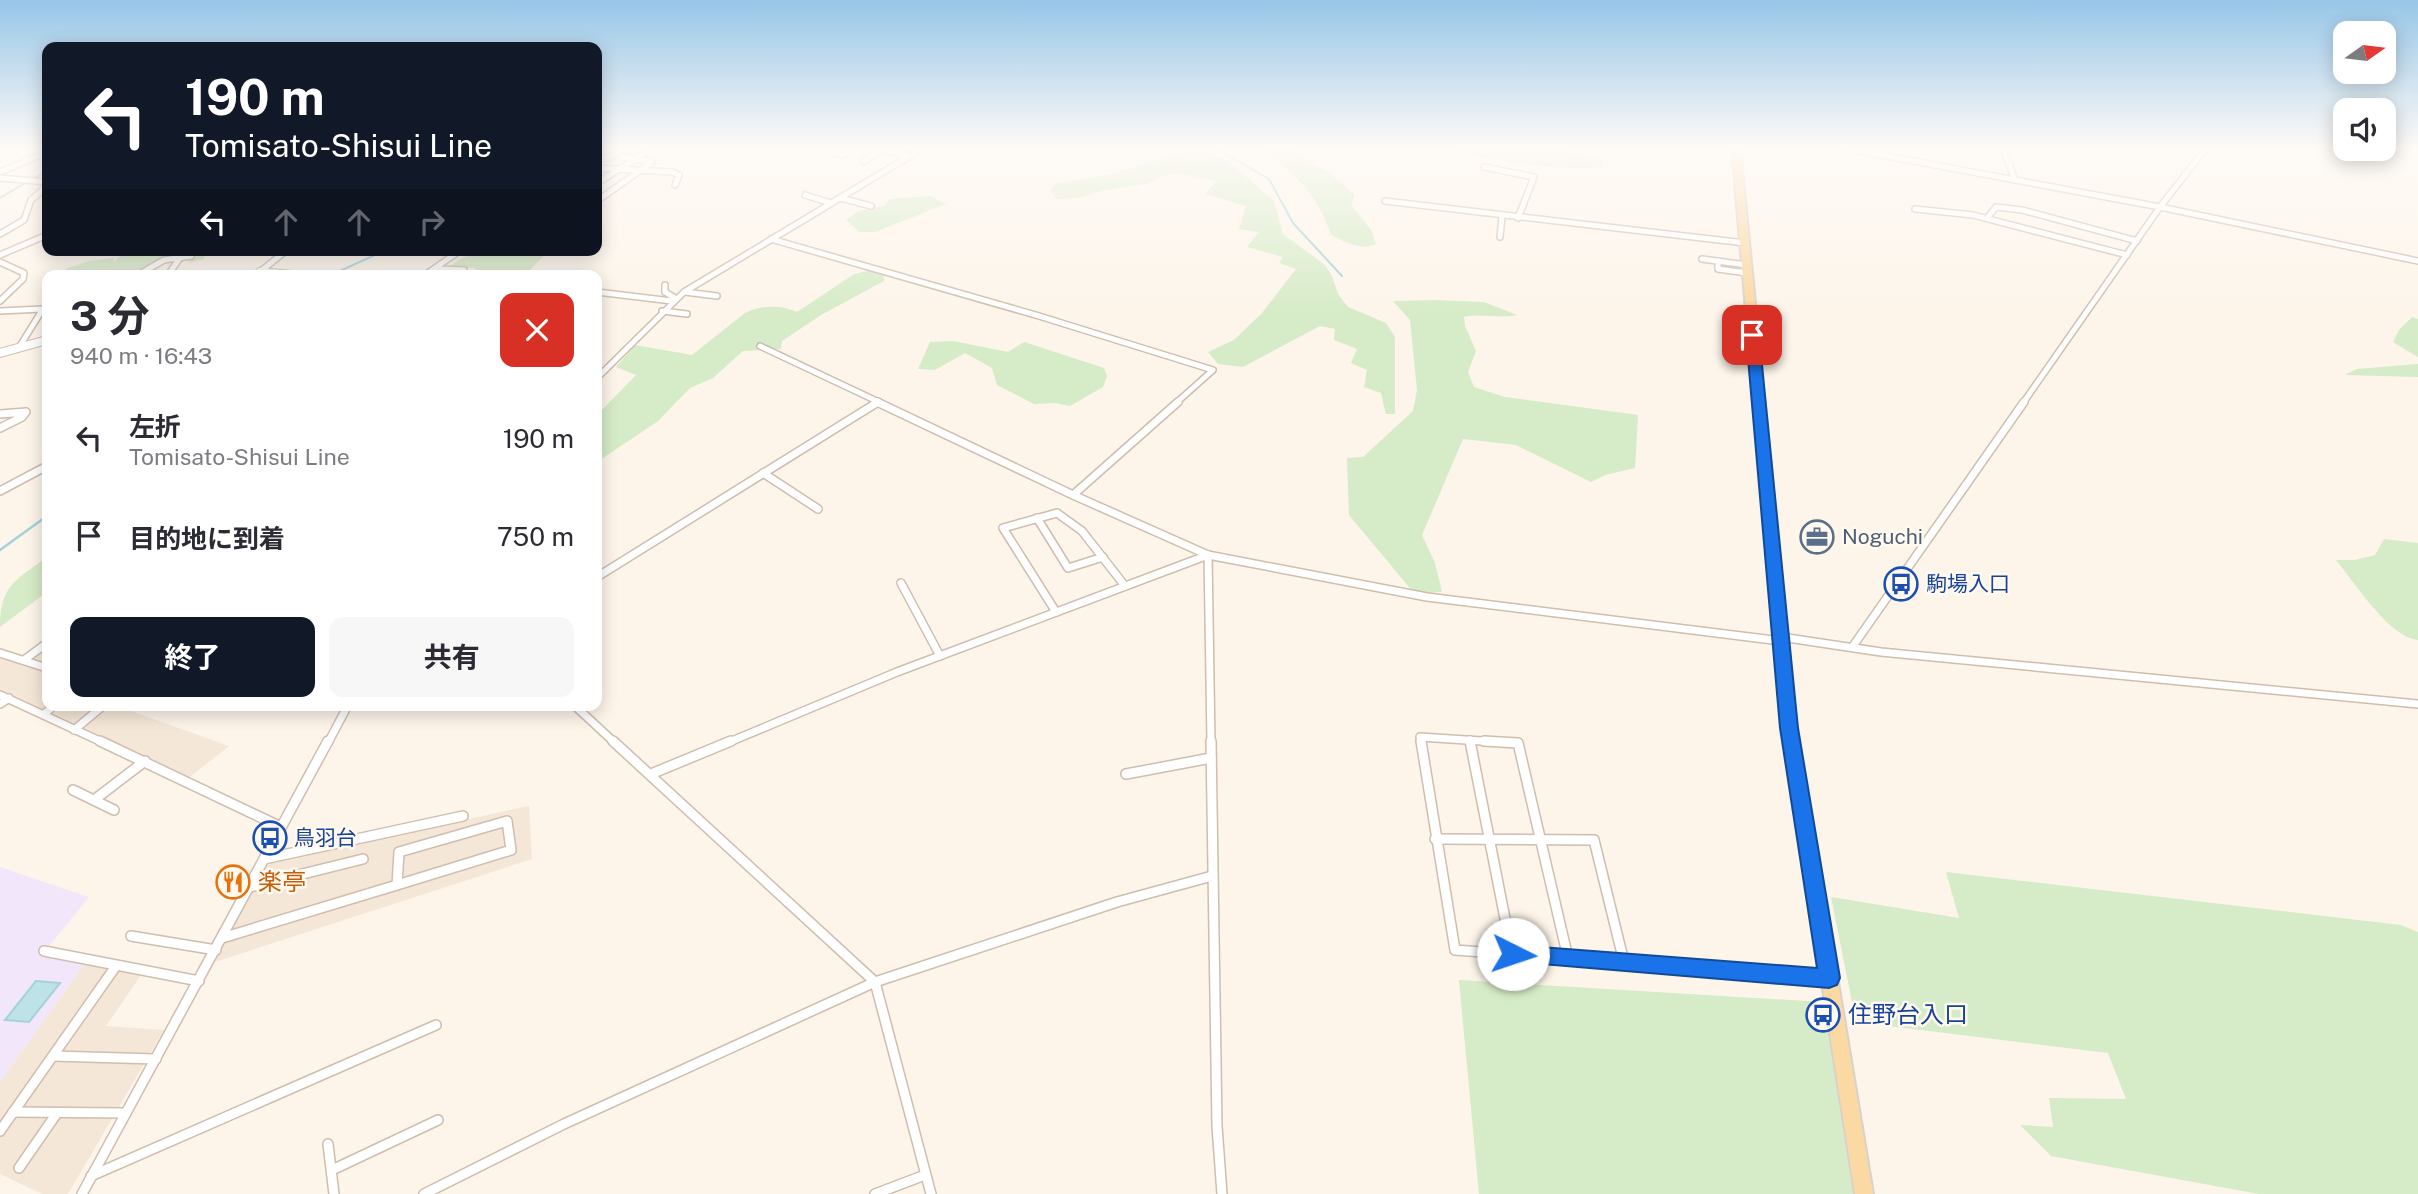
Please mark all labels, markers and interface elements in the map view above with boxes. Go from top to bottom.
north arrow [2333,21,2396,84]
map controls [2333,21,2396,161]
text: 190 m [185,68,325,126]
icon: left [70,70,161,161]
button: sound [2333,98,2396,161]
text: Tomisato-Shisui Line [185,127,492,164]
icon: left [194,203,232,241]
icon: ahead [267,203,305,241]
icon: ahead [340,203,378,241]
icon: right [413,203,451,241]
text: 3 分 [70,291,149,340]
button: close [500,293,574,367]
pin [1722,305,1782,365]
icon: arrive [1733,316,1771,354]
text: 940 m · 16:43 [70,342,212,369]
text: 左折 [129,411,181,442]
icon: left [70,419,108,457]
text: 190 m [503,423,574,454]
text: Tomisato-Shisui Line [129,443,350,470]
icon: arrive [70,517,108,555]
office icon: Noguchi [1798,518,1836,556]
text: 750 m [497,521,574,552]
text: 目的地に到着 [129,523,285,554]
place label: Noguchi [1842,524,1923,549]
bus stop icon: 駒場入口 [1882,565,1920,603]
place label: 駒場入口 [1926,571,2010,596]
button: 終了 [70,617,315,697]
button: 共有 [329,617,574,697]
bus stop icon: 鳥羽台 [251,819,289,857]
place label: 鳥羽台 [294,825,357,850]
restaurant icon: 楽亭 [214,863,252,901]
place label: 楽亭 [258,867,306,895]
position arrow [1476,917,1550,991]
bus stop icon: 住野台入口 [1804,996,1842,1034]
place label: 住野台入口 [1848,1000,1968,1028]

